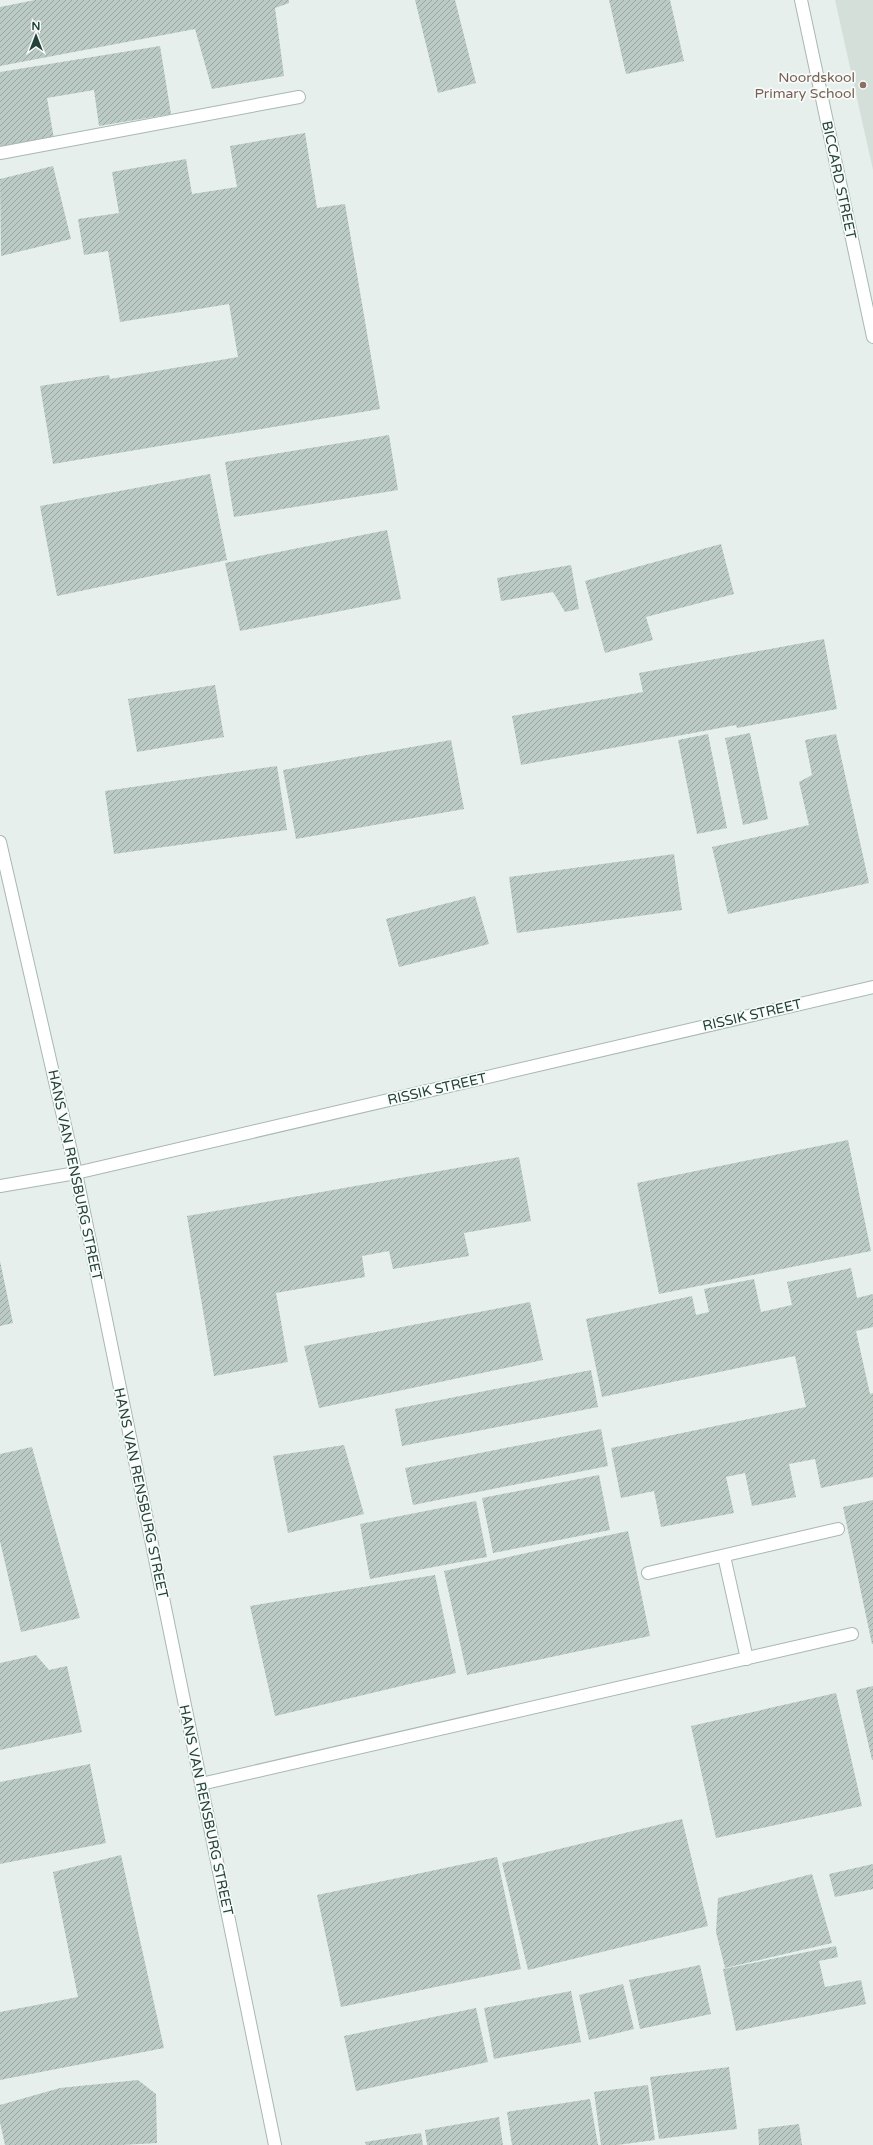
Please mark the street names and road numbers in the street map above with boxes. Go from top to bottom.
street label: BICCARD STREET [818,119,860,241]
street label: RISSIK STREET [701,995,804,1035]
street label: HANS VAN RENSBURG STREET [44,1068,106,1282]
street label: RISSIK STREET [386,1069,489,1109]
street label: HANS VAN RENSBURG STREET [110,1386,172,1600]
street label: HANS VAN RENSBURG STREET [175,1703,237,1917]

